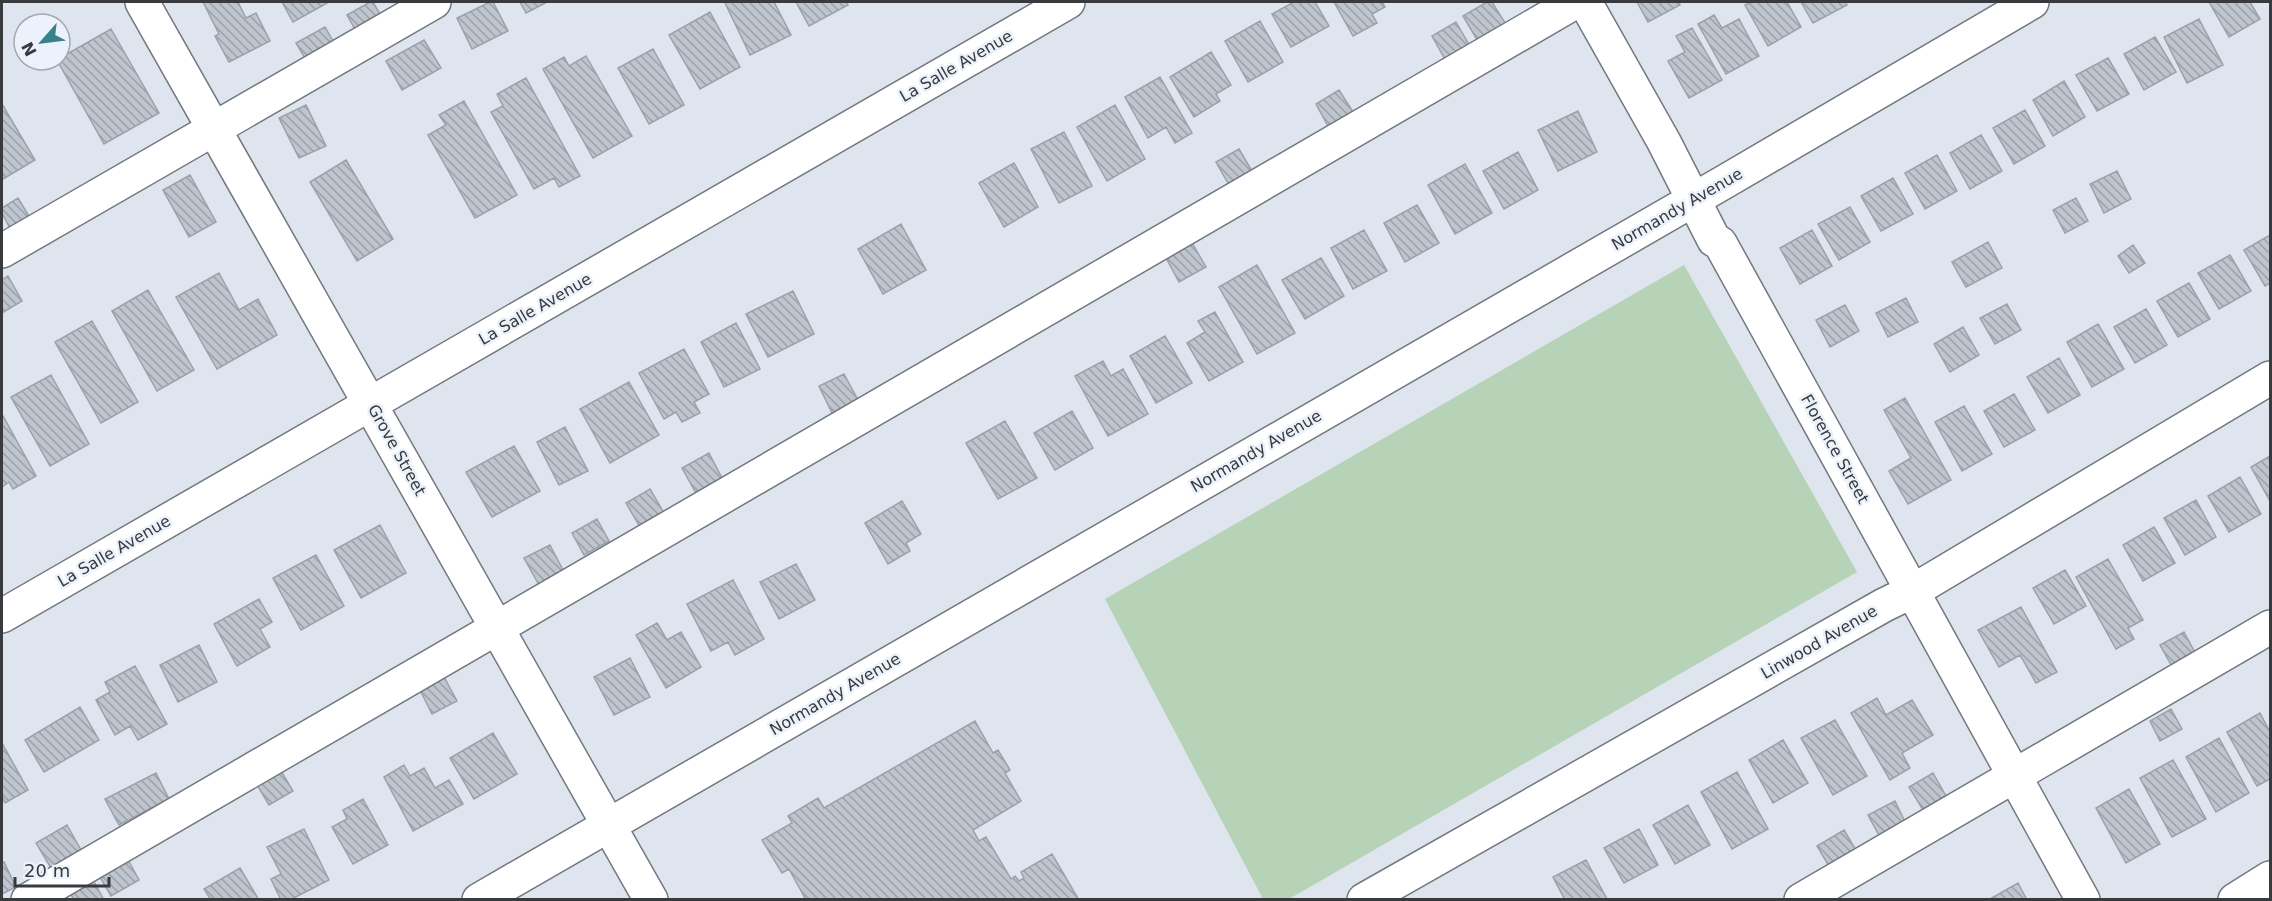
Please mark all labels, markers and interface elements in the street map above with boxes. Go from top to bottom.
north arrow [12,12,72,72]
street label: La Salle Avenue [896,26,1016,106]
text: N [18,38,41,59]
street label: Normandy Avenue [1608,164,1746,254]
street label: La Salle Avenue [475,269,595,349]
street label: Florence Street [1797,391,1873,507]
street label: Grove Street [364,401,430,499]
street label: Normandy Avenue [1187,406,1325,496]
street label: La Salle Avenue [54,511,174,591]
street label: Linwood Avenue [1758,601,1880,683]
street label: Normandy Avenue [766,649,904,739]
scale bar [15,850,110,888]
text: 20 m [24,860,70,881]

